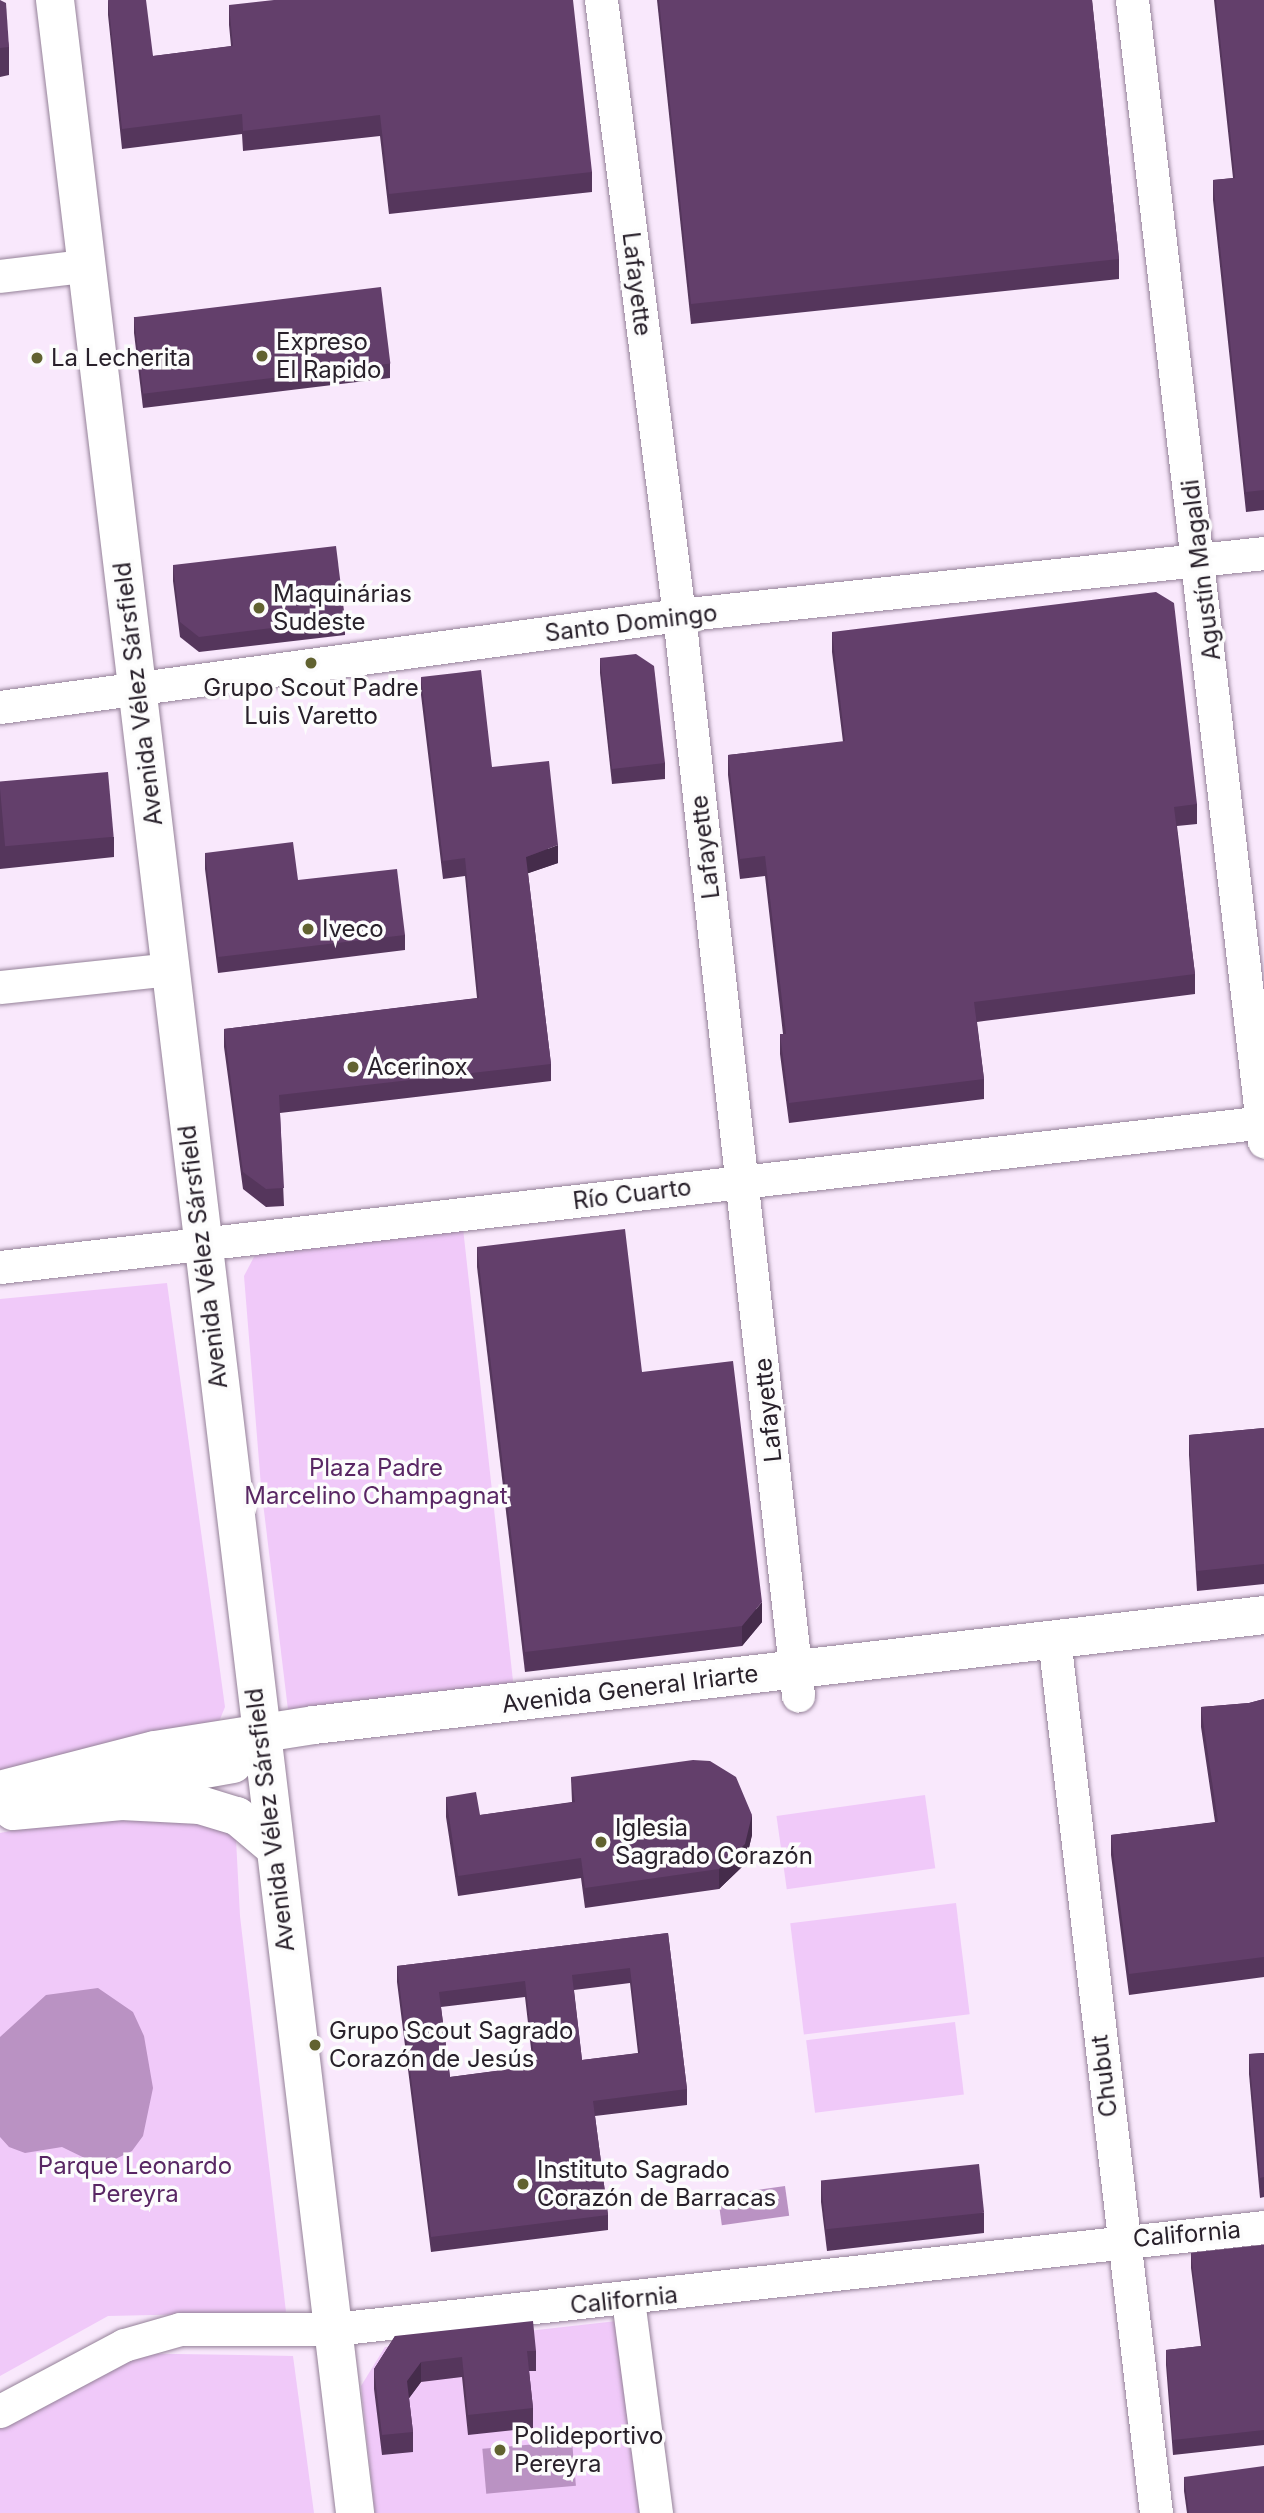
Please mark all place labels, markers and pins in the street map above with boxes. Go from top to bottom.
place label: Expreso El Rapido [276,328,381,384]
place label: La Lecherita [51,344,191,372]
marker: Expreso El Rapido [254,348,270,364]
marker: La Lecherita [29,350,45,366]
place label: Maquinárias Sudeste [273,580,412,636]
marker: Maquinárias Sudeste [251,600,267,616]
marker: Grupo Scout Padre Luis Varetto [303,655,319,671]
place label: Grupo Scout Padre Luis Varetto [203,674,419,730]
place label: Iveco [322,915,384,943]
marker: Iveco [300,921,316,937]
place label: Acerinox [367,1053,468,1081]
marker: Acerinox [345,1059,361,1075]
place label: Iglesia Sagrado Corazón [615,1814,813,1870]
marker: Iglesia Sagrado Corazón [593,1834,609,1850]
place label: Grupo Scout Sagrado Corazón de Jesús [329,2017,573,2073]
marker: Grupo Scout Sagrado Corazón de Jesús [307,2037,323,2053]
place label: Instituto Sagrado Corazón de Barracas [537,2156,776,2212]
marker: Instituto Sagrado Corazón de Barracas [515,2176,531,2192]
place label: Polideportivo Pereyra [514,2422,663,2478]
marker: Polideportivo Pereyra [492,2442,508,2458]

